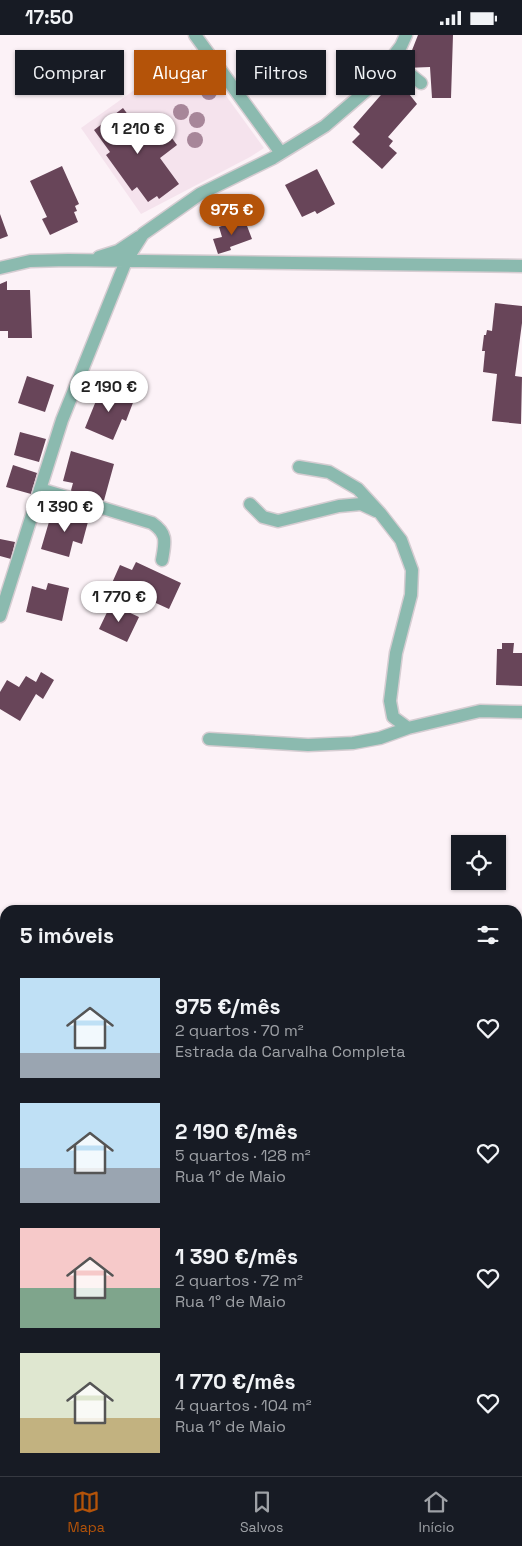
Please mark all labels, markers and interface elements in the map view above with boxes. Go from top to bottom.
text: 17:50 [25,5,74,30]
chip: Comprar [15,50,124,95]
chip: Alugar [134,50,226,95]
chip: Filtros [236,50,326,95]
chip: Novo [336,50,415,95]
pin: 1 210 € [92,113,184,155]
text: 1 210 € [111,118,165,139]
pin: 975 € [197,193,267,236]
text: 975 € [211,199,253,220]
pin: 2 190 € [63,371,155,413]
text: 2 190 € [81,376,137,397]
pin: 1 390 € [19,491,111,533]
text: 1 390 € [37,496,93,517]
pin: 1 770 € [73,581,165,623]
text: 1 770 € [92,586,146,607]
map controls [451,835,506,890]
button: locate [451,835,506,890]
icon: filters [474,921,502,949]
text: 5 imóveis [20,922,114,949]
text: 975 €/mês [175,993,281,1020]
icon: home [60,998,120,1058]
icon: heart [474,1014,502,1042]
text: 2 quartos · 70 m² [175,1020,304,1041]
text: Estrada da Carvalha Completa [175,1041,406,1062]
text: 2 190 €/mês [175,1118,298,1145]
icon: home [60,1123,120,1183]
icon: heart [474,1139,502,1167]
text: 5 quartos · 128 m² [175,1145,311,1166]
text: Rua 1° de Maio [175,1166,286,1187]
text: 1 390 €/mês [175,1243,298,1270]
icon: home [60,1248,120,1308]
icon: heart [474,1264,502,1292]
text: 2 quartos · 72 m² [175,1270,303,1291]
text: Rua 1° de Maio [175,1291,286,1312]
text: 1 770 €/mês [175,1368,295,1395]
icon: home [60,1373,120,1433]
icon: heart [474,1389,502,1417]
text: 4 quartos · 104 m² [175,1395,312,1416]
text: Rua 1° de Maio [175,1416,286,1437]
tab: Mapa [68,1488,105,1536]
tab: Salvos [240,1488,283,1536]
tab: Início [419,1488,454,1536]

